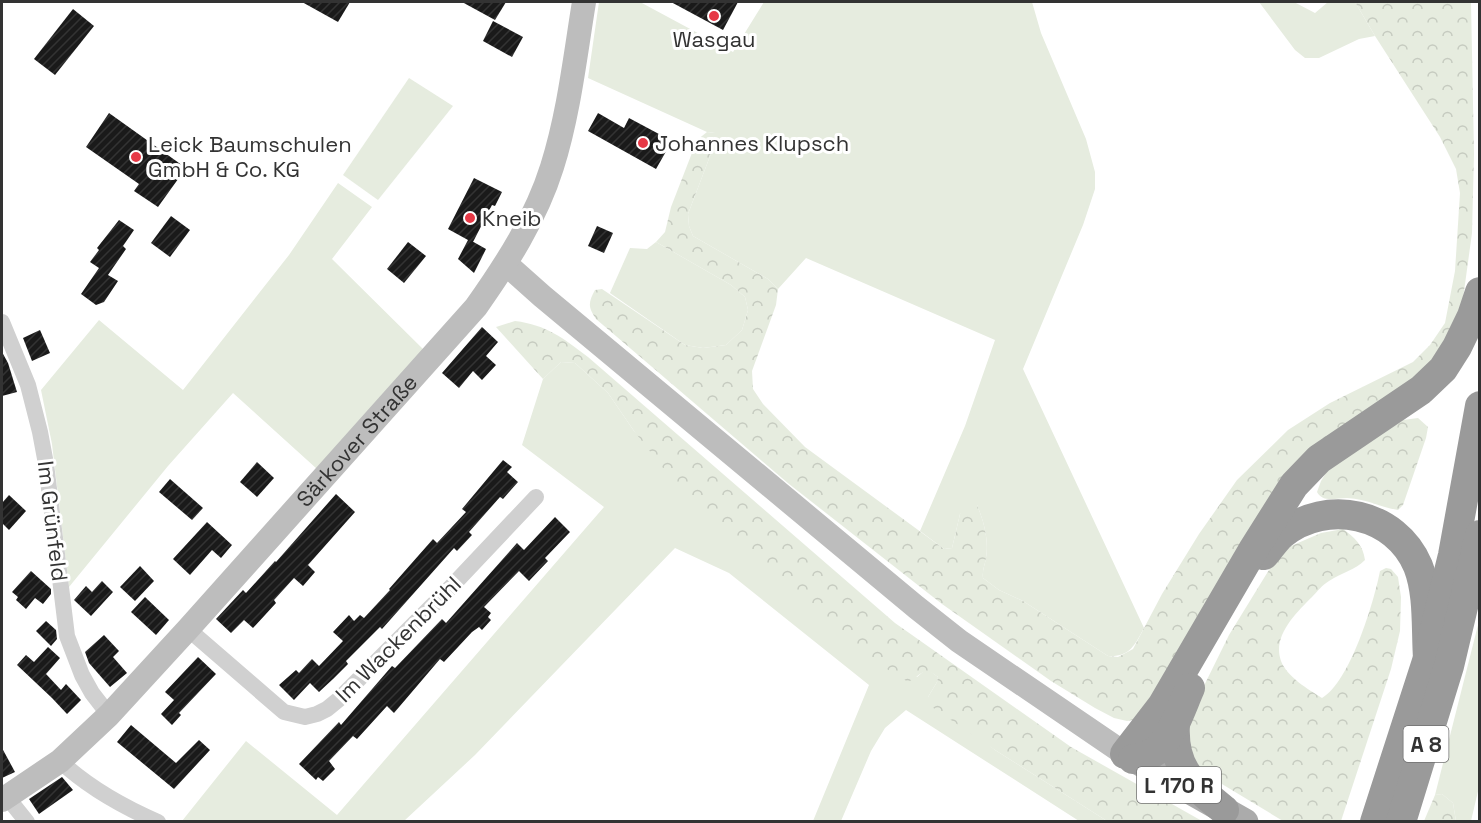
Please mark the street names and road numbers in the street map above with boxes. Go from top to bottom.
street label: Särkover Straße [290,368,423,512]
street label: Im Grünfeld [32,459,74,583]
street label: Im Wackenbrühl [329,570,467,708]
road number: A 8 [1404,726,1448,762]
road number: L 170 R [1137,767,1221,803]

